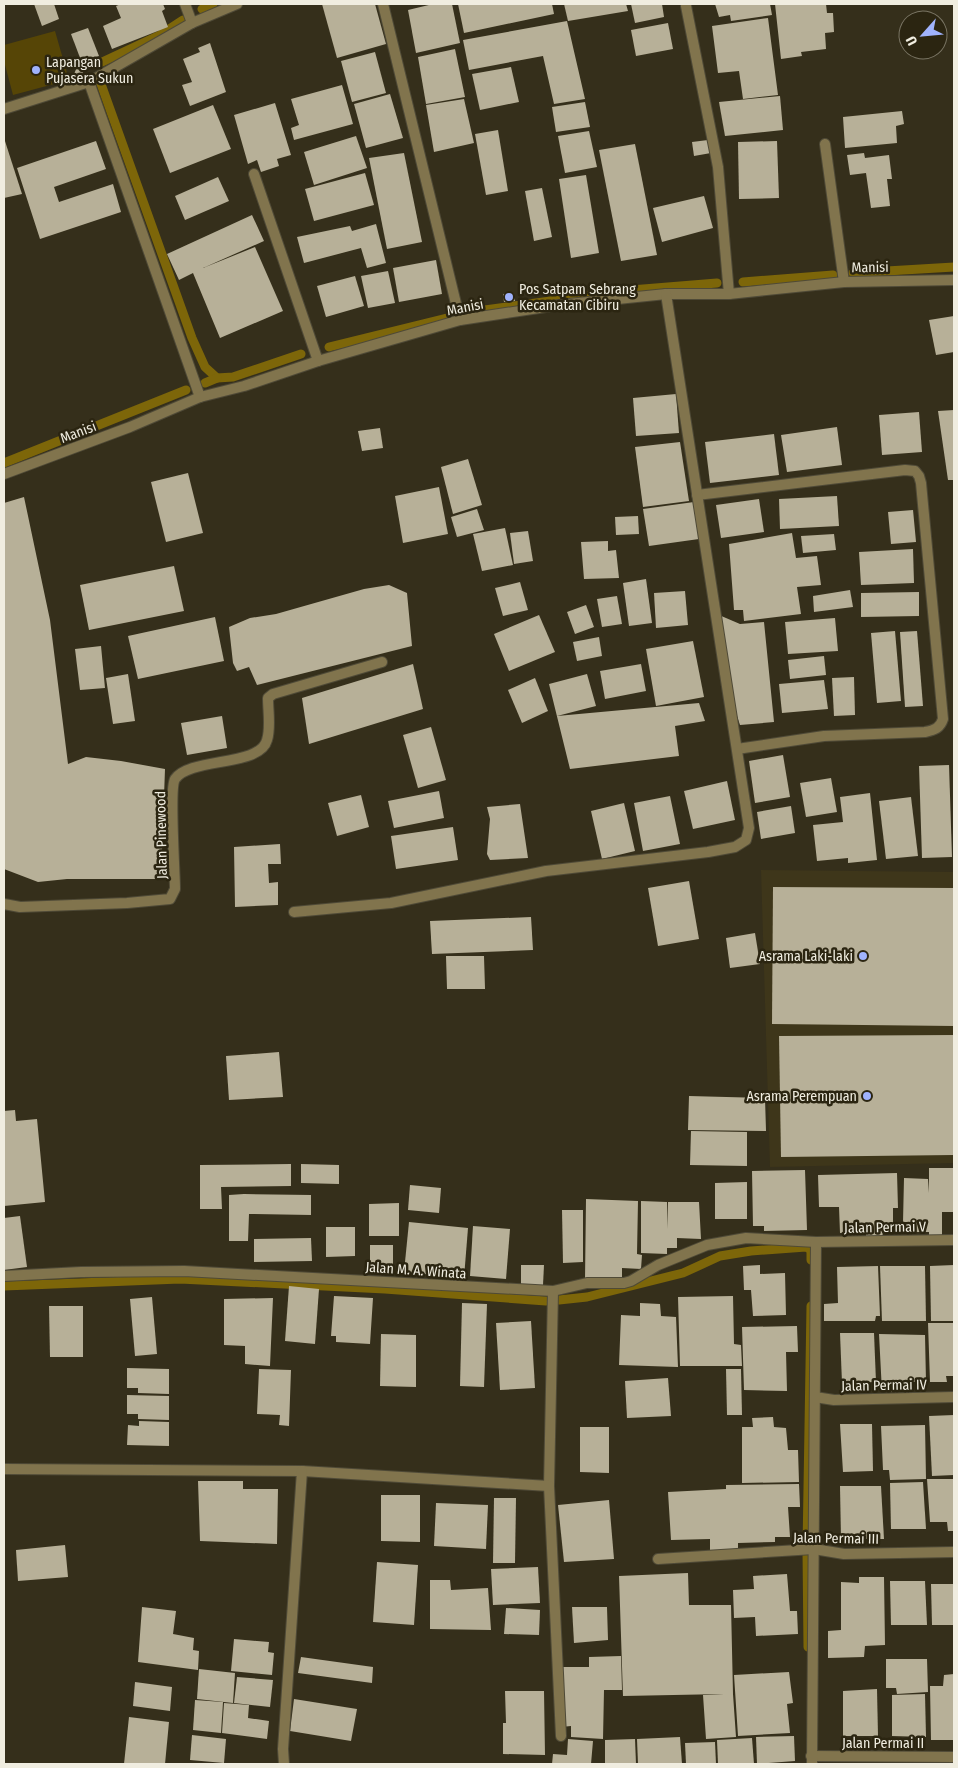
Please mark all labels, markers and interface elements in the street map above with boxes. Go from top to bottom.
north arrow [898,10,948,60]
text: U [902,33,921,48]
place label: Lapangan Pujasera Sukun [46,54,134,87]
marker: Lapangan Pujasera Sukun [30,64,42,76]
street label: Manisi [851,259,889,276]
place label: Pos Satpam Sebrang Kecamatan Cibiru [519,281,636,314]
marker: Pos Satpam Sebrang Kecamatan Cibiru [503,291,515,303]
street label: Manisi [445,296,485,319]
street label: Manisi [58,418,99,447]
street label: Jalan Pinewood [152,791,171,879]
place label: Asrama Laki-laki [759,948,853,965]
marker: Asrama Laki-laki [857,950,869,962]
place label: Asrama Perempuan [746,1088,857,1105]
marker: Asrama Perempuan [861,1090,873,1102]
street label: Jalan Permai V [844,1218,927,1237]
street label: Jalan M. A. Winata [365,1258,467,1283]
street label: Jalan Permai IV [841,1376,928,1395]
street label: Jalan Permai III [793,1529,879,1548]
street label: Jalan Permai II [842,1735,924,1752]

